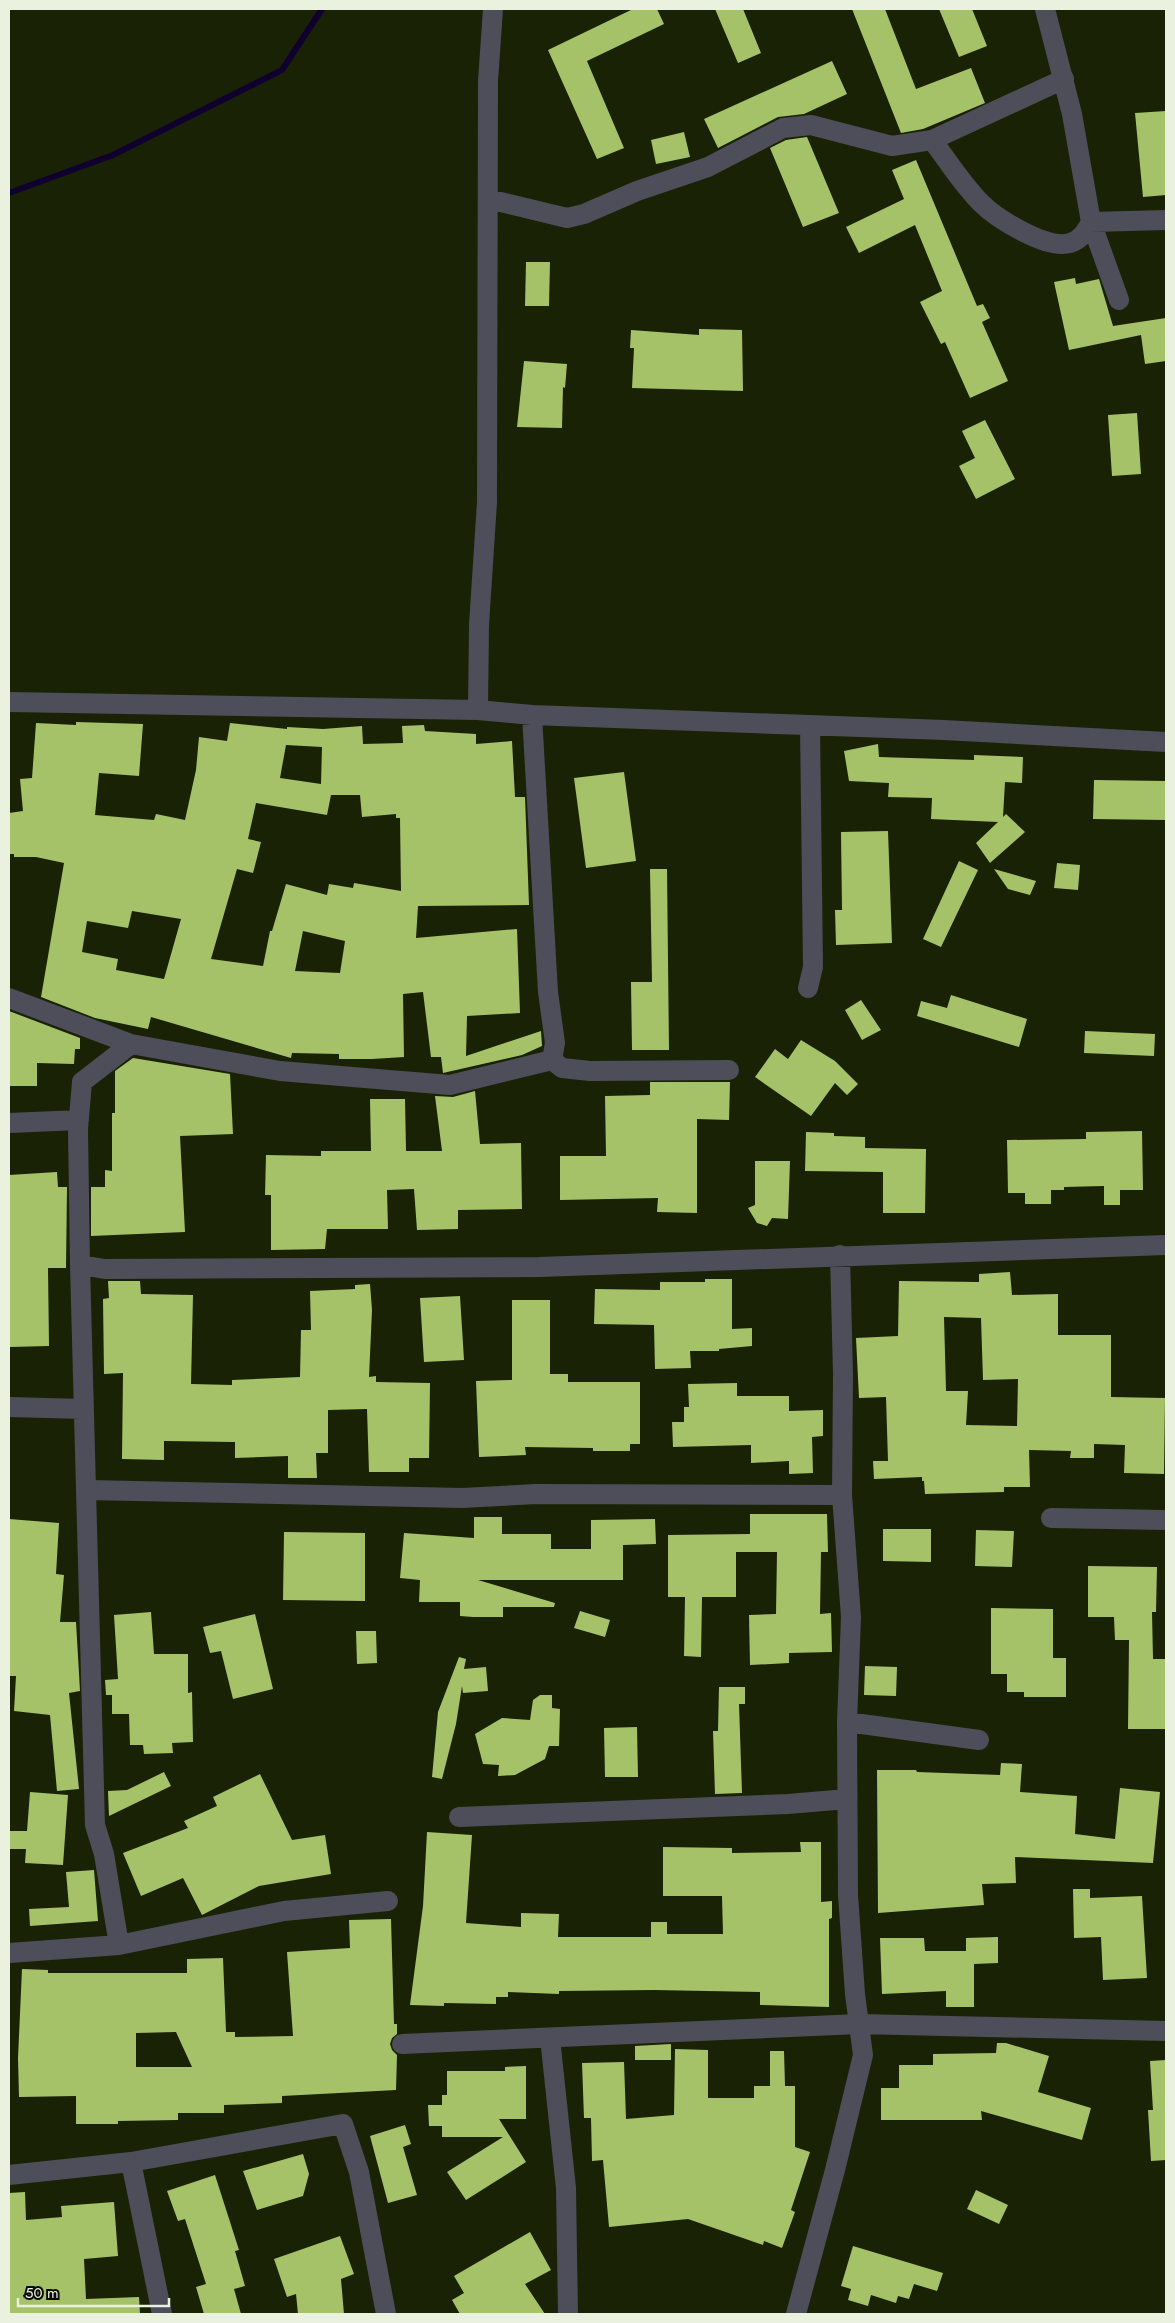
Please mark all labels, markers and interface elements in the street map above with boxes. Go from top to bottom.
scale bar [18,2276,169,2308]
text: 50 m [25,2282,59,2304]

